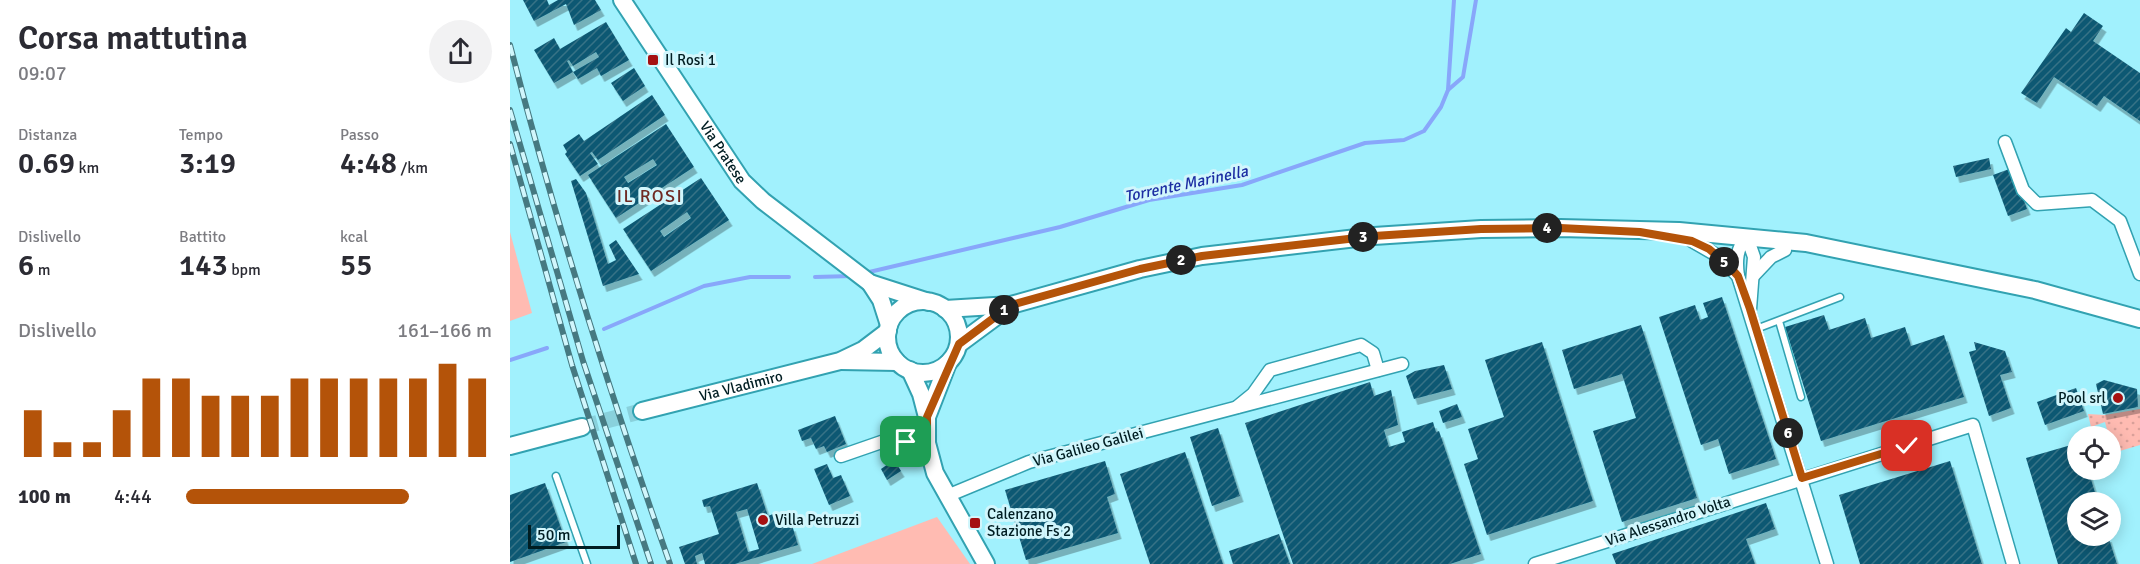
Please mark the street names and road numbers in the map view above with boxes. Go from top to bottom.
street label: Via Pratese [696,118,750,187]
street label: Via Vladimiro [697,367,785,405]
street label: Via Galileo Galilei [1031,424,1145,470]
street label: Via Alessandro Volta [1603,492,1733,550]

